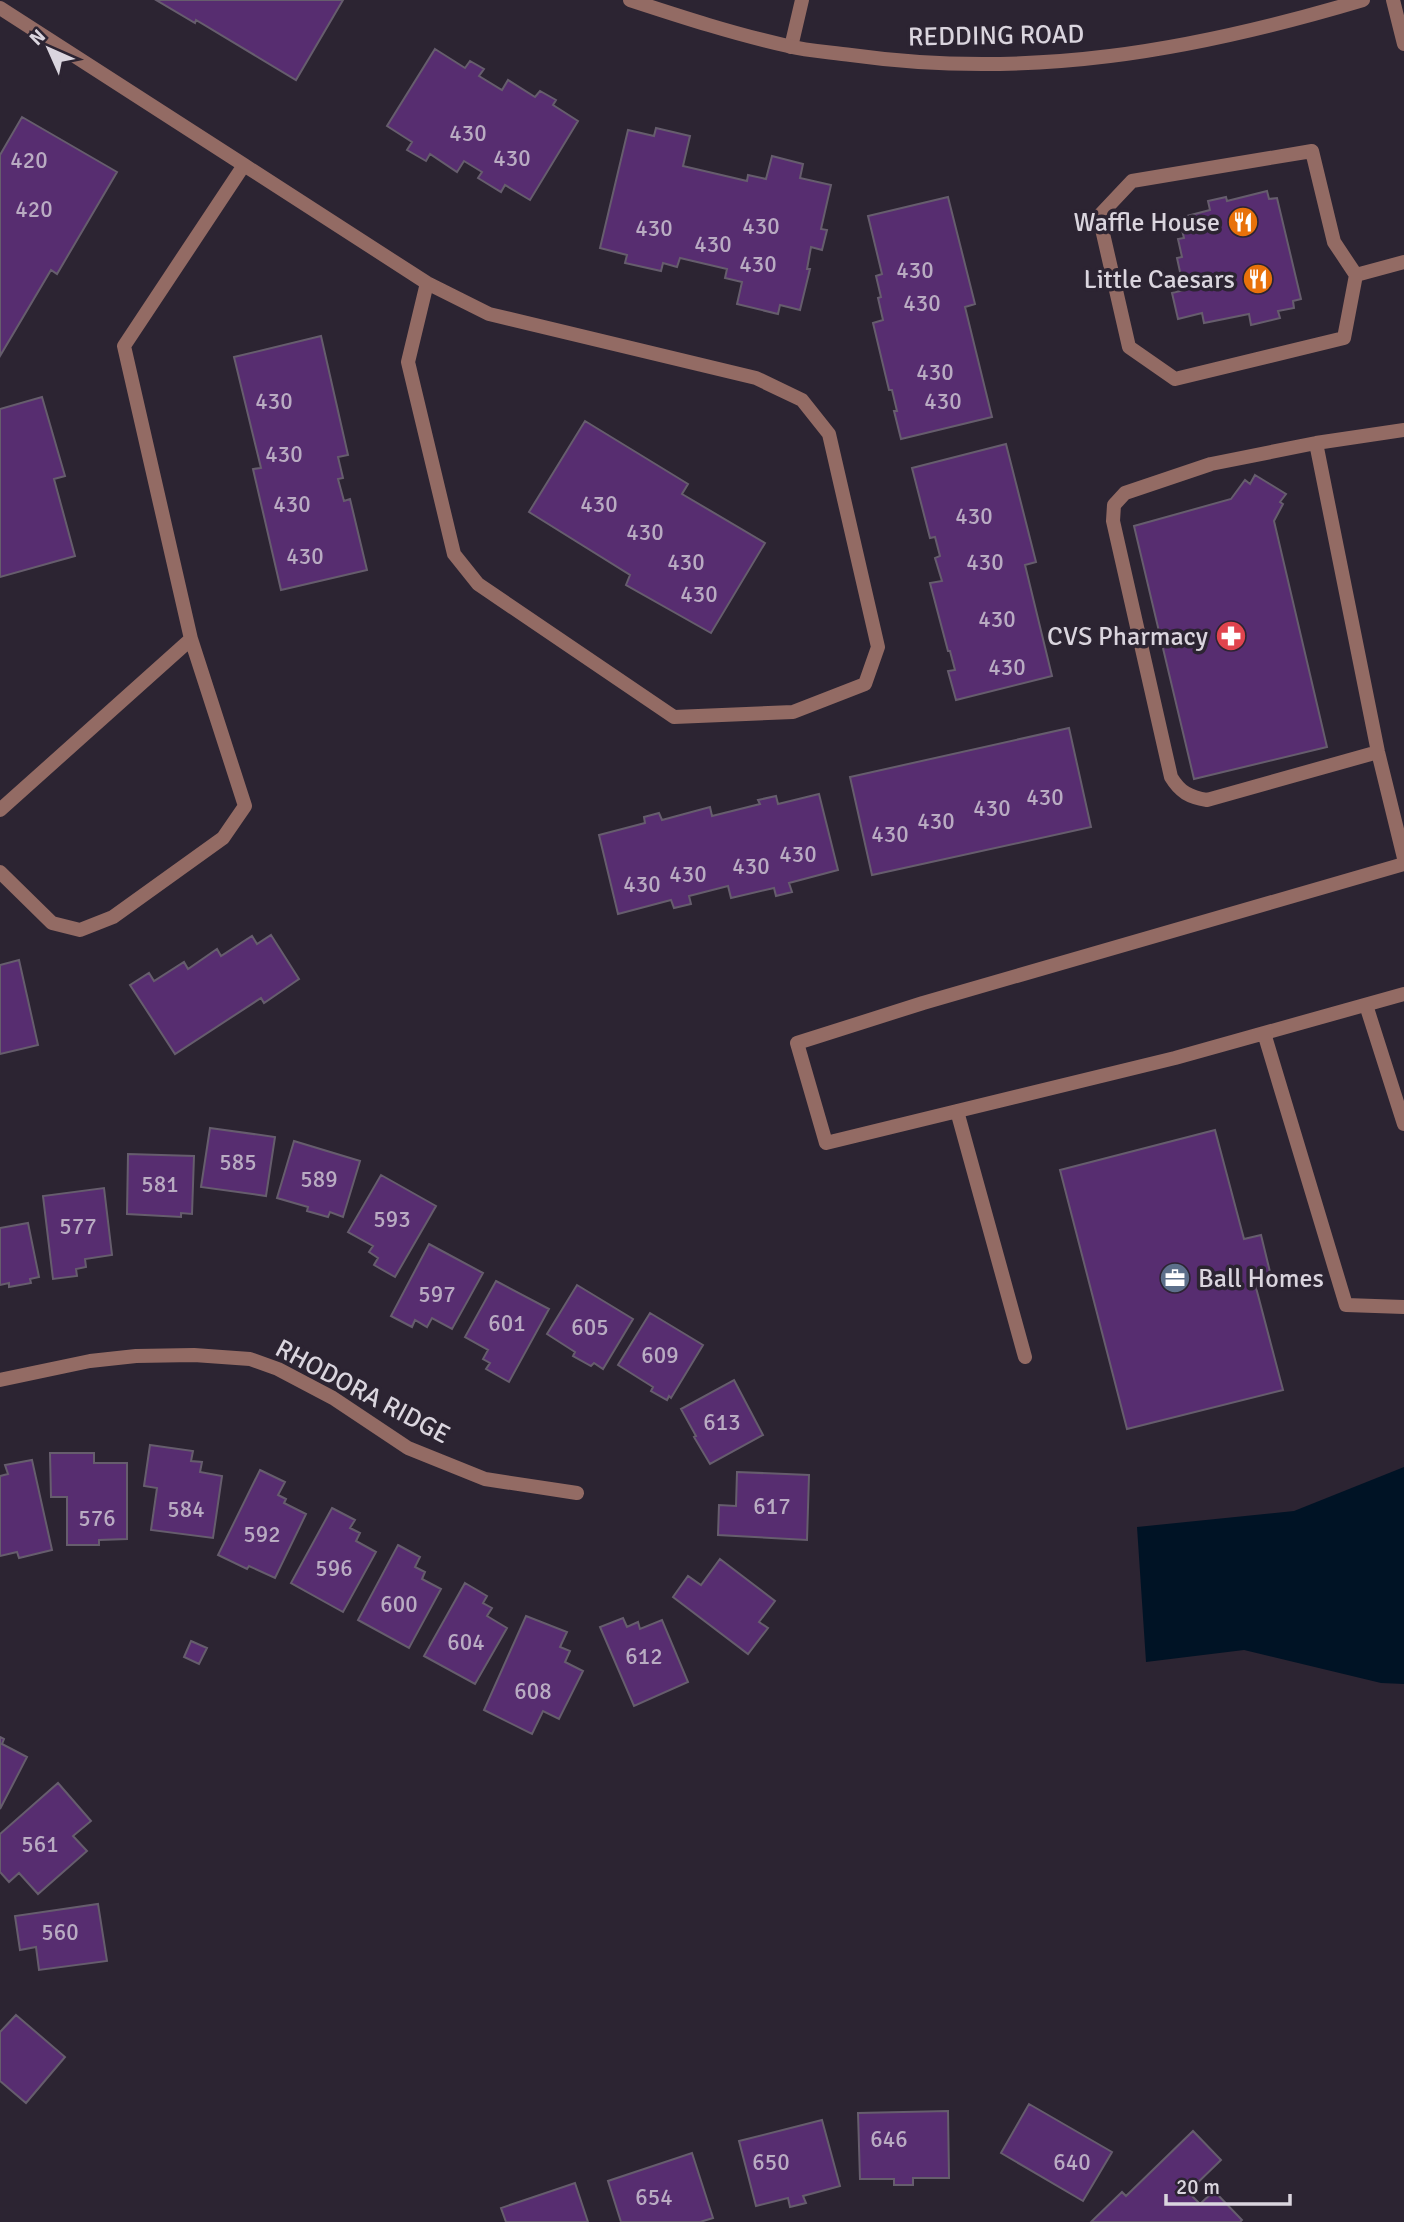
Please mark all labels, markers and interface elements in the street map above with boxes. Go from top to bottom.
north arrow [14,14,84,84]
street label: REDDING ROAD [907,18,1085,54]
text: N [25,25,51,51]
house number: 430 [449,119,487,148]
house number: 430 [493,144,531,173]
house number: 420 [10,146,48,175]
house number: 420 [15,195,53,224]
restaurant icon: Waffle House [1226,205,1260,239]
place label: Waffle House [1074,207,1220,239]
house number: 430 [742,212,780,241]
house number: 430 [635,214,673,243]
house number: 430 [694,230,732,259]
house number: 430 [739,250,777,279]
house number: 430 [896,256,934,285]
restaurant icon: Little Caesars [1241,262,1275,296]
place label: Little Caesars [1084,264,1235,296]
house number: 430 [903,289,941,318]
house number: 430 [916,358,954,387]
house number: 430 [255,387,293,416]
house number: 430 [924,387,962,416]
house number: 430 [265,440,303,469]
house number: 430 [273,490,311,519]
house number: 430 [580,490,618,519]
house number: 430 [955,502,993,531]
house number: 430 [626,518,664,547]
house number: 430 [286,542,324,571]
house number: 430 [667,548,705,577]
house number: 430 [966,548,1004,577]
house number: 430 [680,580,718,609]
house number: 430 [978,605,1016,634]
pharmacy icon: CVS Pharmacy [1214,619,1248,653]
place label: CVS Pharmacy [1047,621,1208,653]
house number: 430 [988,653,1026,682]
house number: 430 [1026,783,1064,812]
house number: 430 [973,794,1011,823]
house number: 430 [917,807,955,836]
house number: 430 [871,820,909,849]
house number: 430 [779,840,817,869]
house number: 430 [732,852,770,881]
house number: 430 [669,860,707,889]
house number: 430 [623,870,661,899]
house number: 585 [219,1148,257,1177]
house number: 589 [300,1165,338,1194]
house number: 581 [141,1170,179,1199]
house number: 593 [373,1205,411,1234]
house number: 577 [59,1212,97,1241]
office icon: Ball Homes [1158,1261,1192,1295]
place label: Ball Homes [1198,1263,1324,1295]
house number: 597 [418,1280,456,1309]
house number: 601 [488,1309,526,1338]
house number: 605 [571,1313,609,1342]
street label: RHODORA RIDGE [270,1332,455,1451]
house number: 609 [641,1341,679,1370]
house number: 613 [703,1408,741,1437]
house number: 617 [753,1492,791,1521]
house number: 584 [167,1495,205,1524]
house number: 576 [78,1504,116,1533]
house number: 592 [243,1520,281,1549]
house number: 596 [315,1554,353,1583]
house number: 600 [380,1590,418,1619]
house number: 604 [447,1628,485,1657]
house number: 612 [625,1642,663,1671]
house number: 608 [514,1677,552,1706]
house number: 561 [21,1830,59,1859]
house number: 560 [41,1918,79,1947]
house number: 646 [870,2125,908,2154]
house number: 650 [752,2148,790,2177]
house number: 640 [1053,2148,1091,2177]
scale bar [1166,2162,1290,2206]
text: 20 m [1176,2174,1220,2200]
house number: 654 [635,2183,673,2212]

